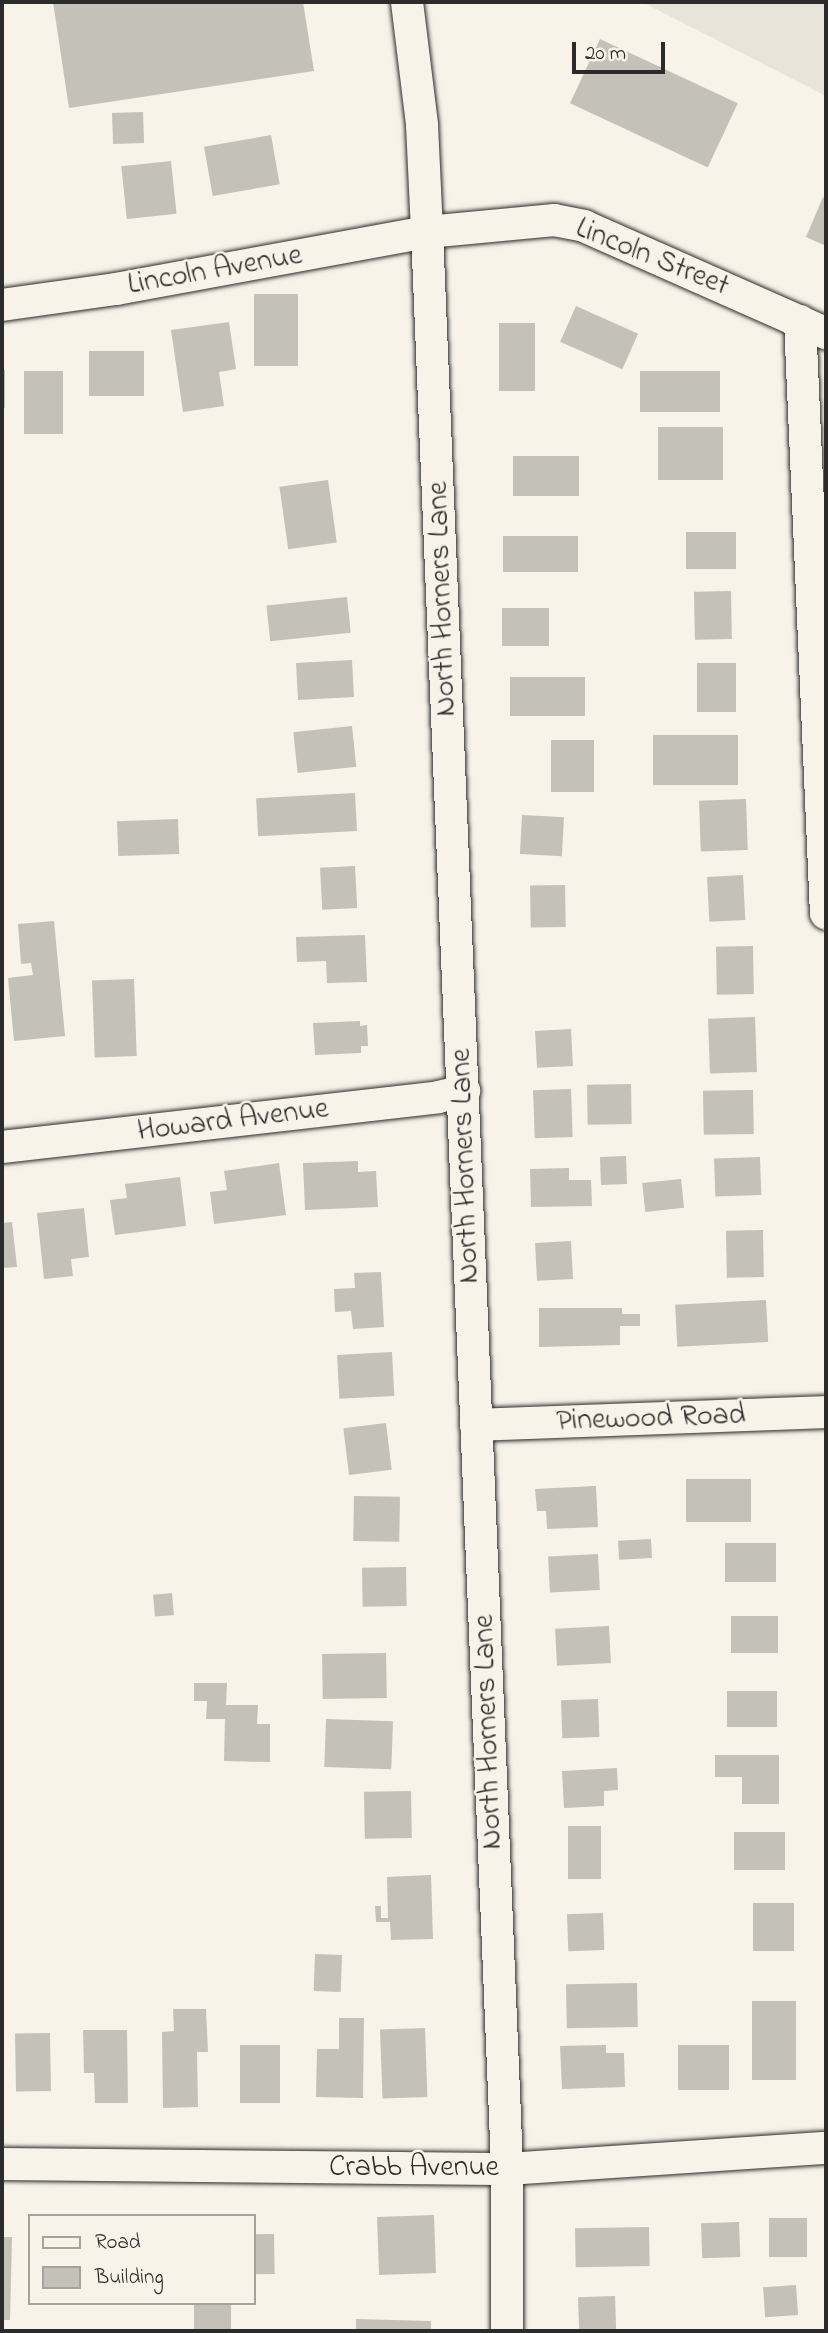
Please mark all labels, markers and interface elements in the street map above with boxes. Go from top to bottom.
scale bar [576,28,669,72]
text: 20 m [585,39,626,69]
street label: Lincoln Street [570,211,734,305]
street label: Lincoln Avenue [125,238,305,304]
street label: North Horners Lane [421,481,465,717]
street label: North Horners Lane [444,1048,488,1284]
street label: Howard Avenue [135,1091,331,1151]
street label: Pinewood Road [556,1398,746,1440]
street label: North Horners Lane [467,1614,511,1850]
street label: Crabb Avenue [329,2150,499,2186]
legend [28,2214,256,2305]
text: Road [95,2228,141,2258]
text: Building [95,2263,164,2293]

